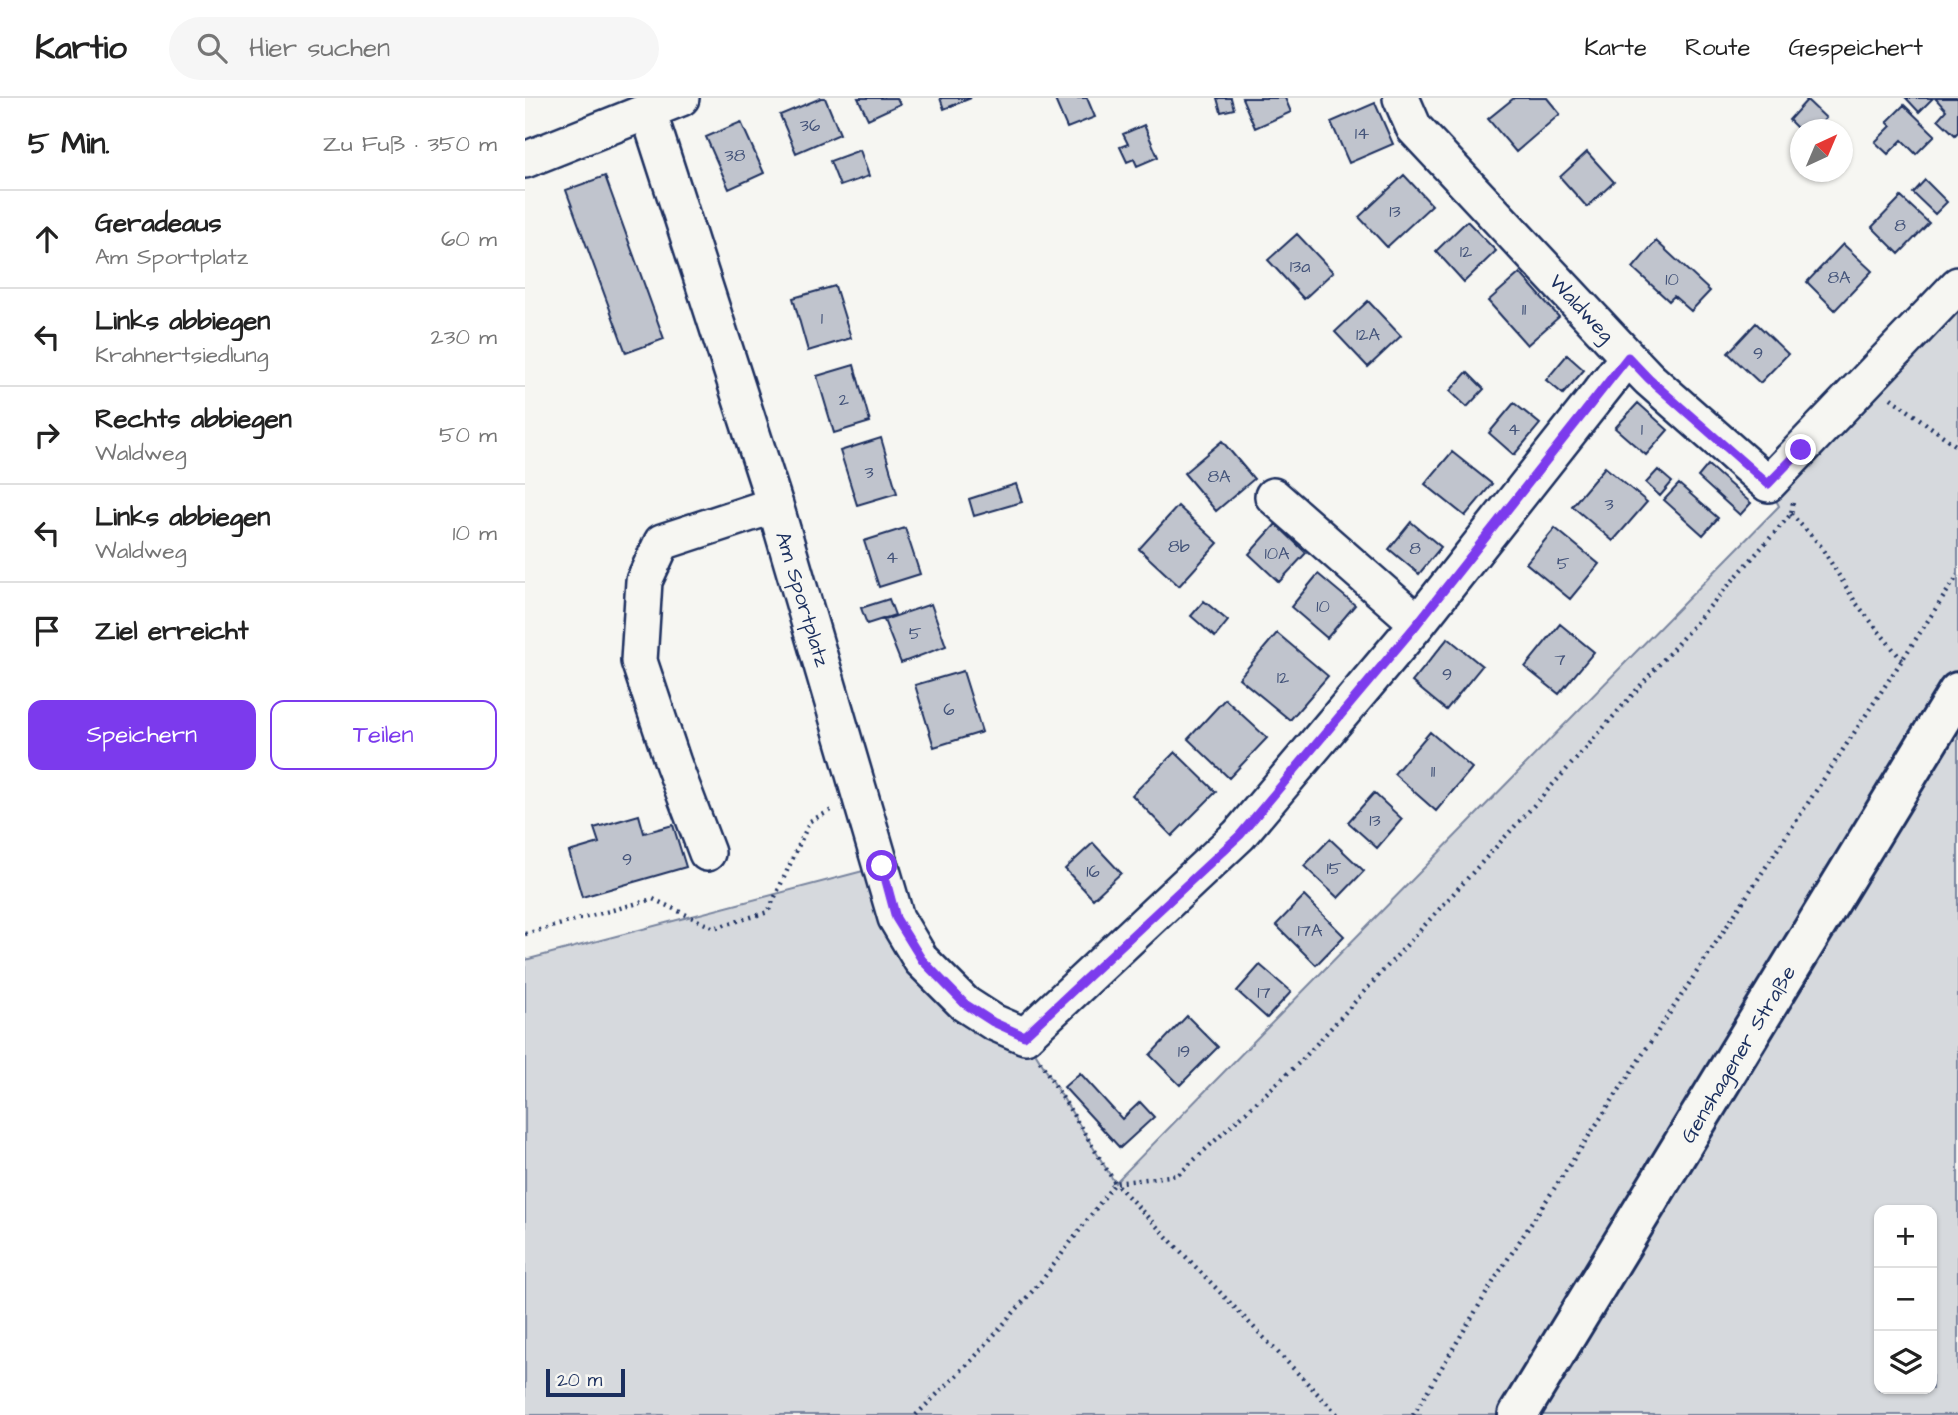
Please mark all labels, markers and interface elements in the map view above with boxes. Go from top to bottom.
search box [169,17,659,80]
text: Kartio [35,25,127,71]
icon: search [193,29,231,67]
text: Hier suchen [249,30,390,66]
text: Karte [1584,31,1647,65]
text: Route [1685,31,1750,65]
text: Gespeichert [1788,31,1923,65]
house number: 36 [800,113,820,138]
north arrow [1790,119,1853,182]
house number: 14 [1355,121,1369,146]
text: 5 Min. [28,123,110,165]
text: Zu Fuß · 350 m [323,128,497,160]
house number: 38 [725,143,746,168]
house number: 13 [1389,199,1401,224]
text: Geradeaus [95,205,222,241]
house number: 8 [1894,213,1906,238]
icon: ahead [28,220,66,258]
text: 60 m [441,223,497,255]
house number: 12 [1460,239,1473,264]
text: Am Sportplatz [95,241,248,273]
house number: 13a [1290,254,1310,279]
house number: 8A [1827,265,1851,290]
house number: 10 [1665,267,1679,292]
street label: Waldweg [1541,268,1621,350]
house number: 11 [1522,297,1526,322]
text: Links abbiegen [95,303,270,339]
house number: 1 [821,306,823,331]
icon: left [28,318,66,356]
text: 230 m [431,321,497,353]
house number: 12A [1356,322,1381,347]
text: Krahnertsiedlung [95,339,269,371]
house number: 9 [1753,341,1763,366]
house number: 2 [839,387,850,412]
text: Rechts abbiegen [95,401,292,437]
icon: right [28,416,66,454]
house number: 4 [1508,417,1520,442]
house number: 1 [1641,417,1643,442]
text: 50 m [439,419,497,451]
route end [1785,434,1816,465]
text: Waldweg [95,437,187,469]
house number: 3 [864,460,874,485]
house number: 8A [1207,464,1231,489]
house number: 3 [1604,492,1614,517]
text: Links abbiegen [95,499,270,535]
icon: left [28,514,66,552]
text: 10 m [452,517,497,549]
street label: Am Sportplatz [767,528,837,671]
house number: 8b [1168,534,1190,559]
text: Waldweg [95,535,187,567]
house number: 8 [1409,536,1421,561]
house number: 10A [1264,541,1290,566]
house number: 4 [886,545,898,570]
house number: 5 [1557,551,1570,576]
house number: 10 [1316,594,1330,619]
icon: arrive [28,612,66,650]
text: Ziel erreicht [95,613,249,649]
house number: 5 [909,621,922,646]
house number: 7 [1554,647,1566,672]
house number: 9 [1442,662,1452,687]
house number: 12 [1277,665,1290,690]
house number: 6 [943,697,955,722]
button: Speichern [28,700,256,770]
button: Teilen [270,700,497,770]
house number: 11 [1431,759,1435,784]
house number: 13 [1369,808,1381,833]
house number: 9 [622,847,632,872]
route start [866,850,897,881]
house number: 15 [1326,856,1342,881]
house number: 16 [1086,859,1100,884]
house number: 17A [1298,918,1323,943]
street label: Genshagener Straße [1674,960,1805,1150]
house number: 17 [1257,980,1271,1005]
house number: 19 [1178,1039,1190,1064]
map controls [1874,1205,1937,1394]
button: + [1874,1205,1937,1268]
button: − [1874,1268,1937,1331]
button: layers [1874,1331,1937,1394]
scale bar [546,1366,625,1398]
text: 20 m [557,1367,602,1394]

